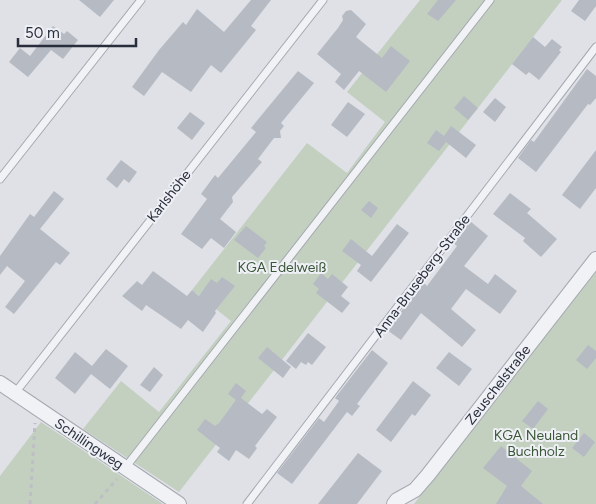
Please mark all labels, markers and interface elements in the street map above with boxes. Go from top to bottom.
scale bar [18,15,135,47]
text: 50 m [25,24,60,42]
street label: Karlshöhe [143,166,195,225]
street label: Anna-Bruseberg-Straße [370,211,474,341]
park label: KGA Edelweiß [238,259,327,276]
street label: Zeuschelstraße [462,342,535,428]
street label: Schillingweg [51,415,127,473]
park label: KGA Neuland Buchholz [494,427,578,460]

